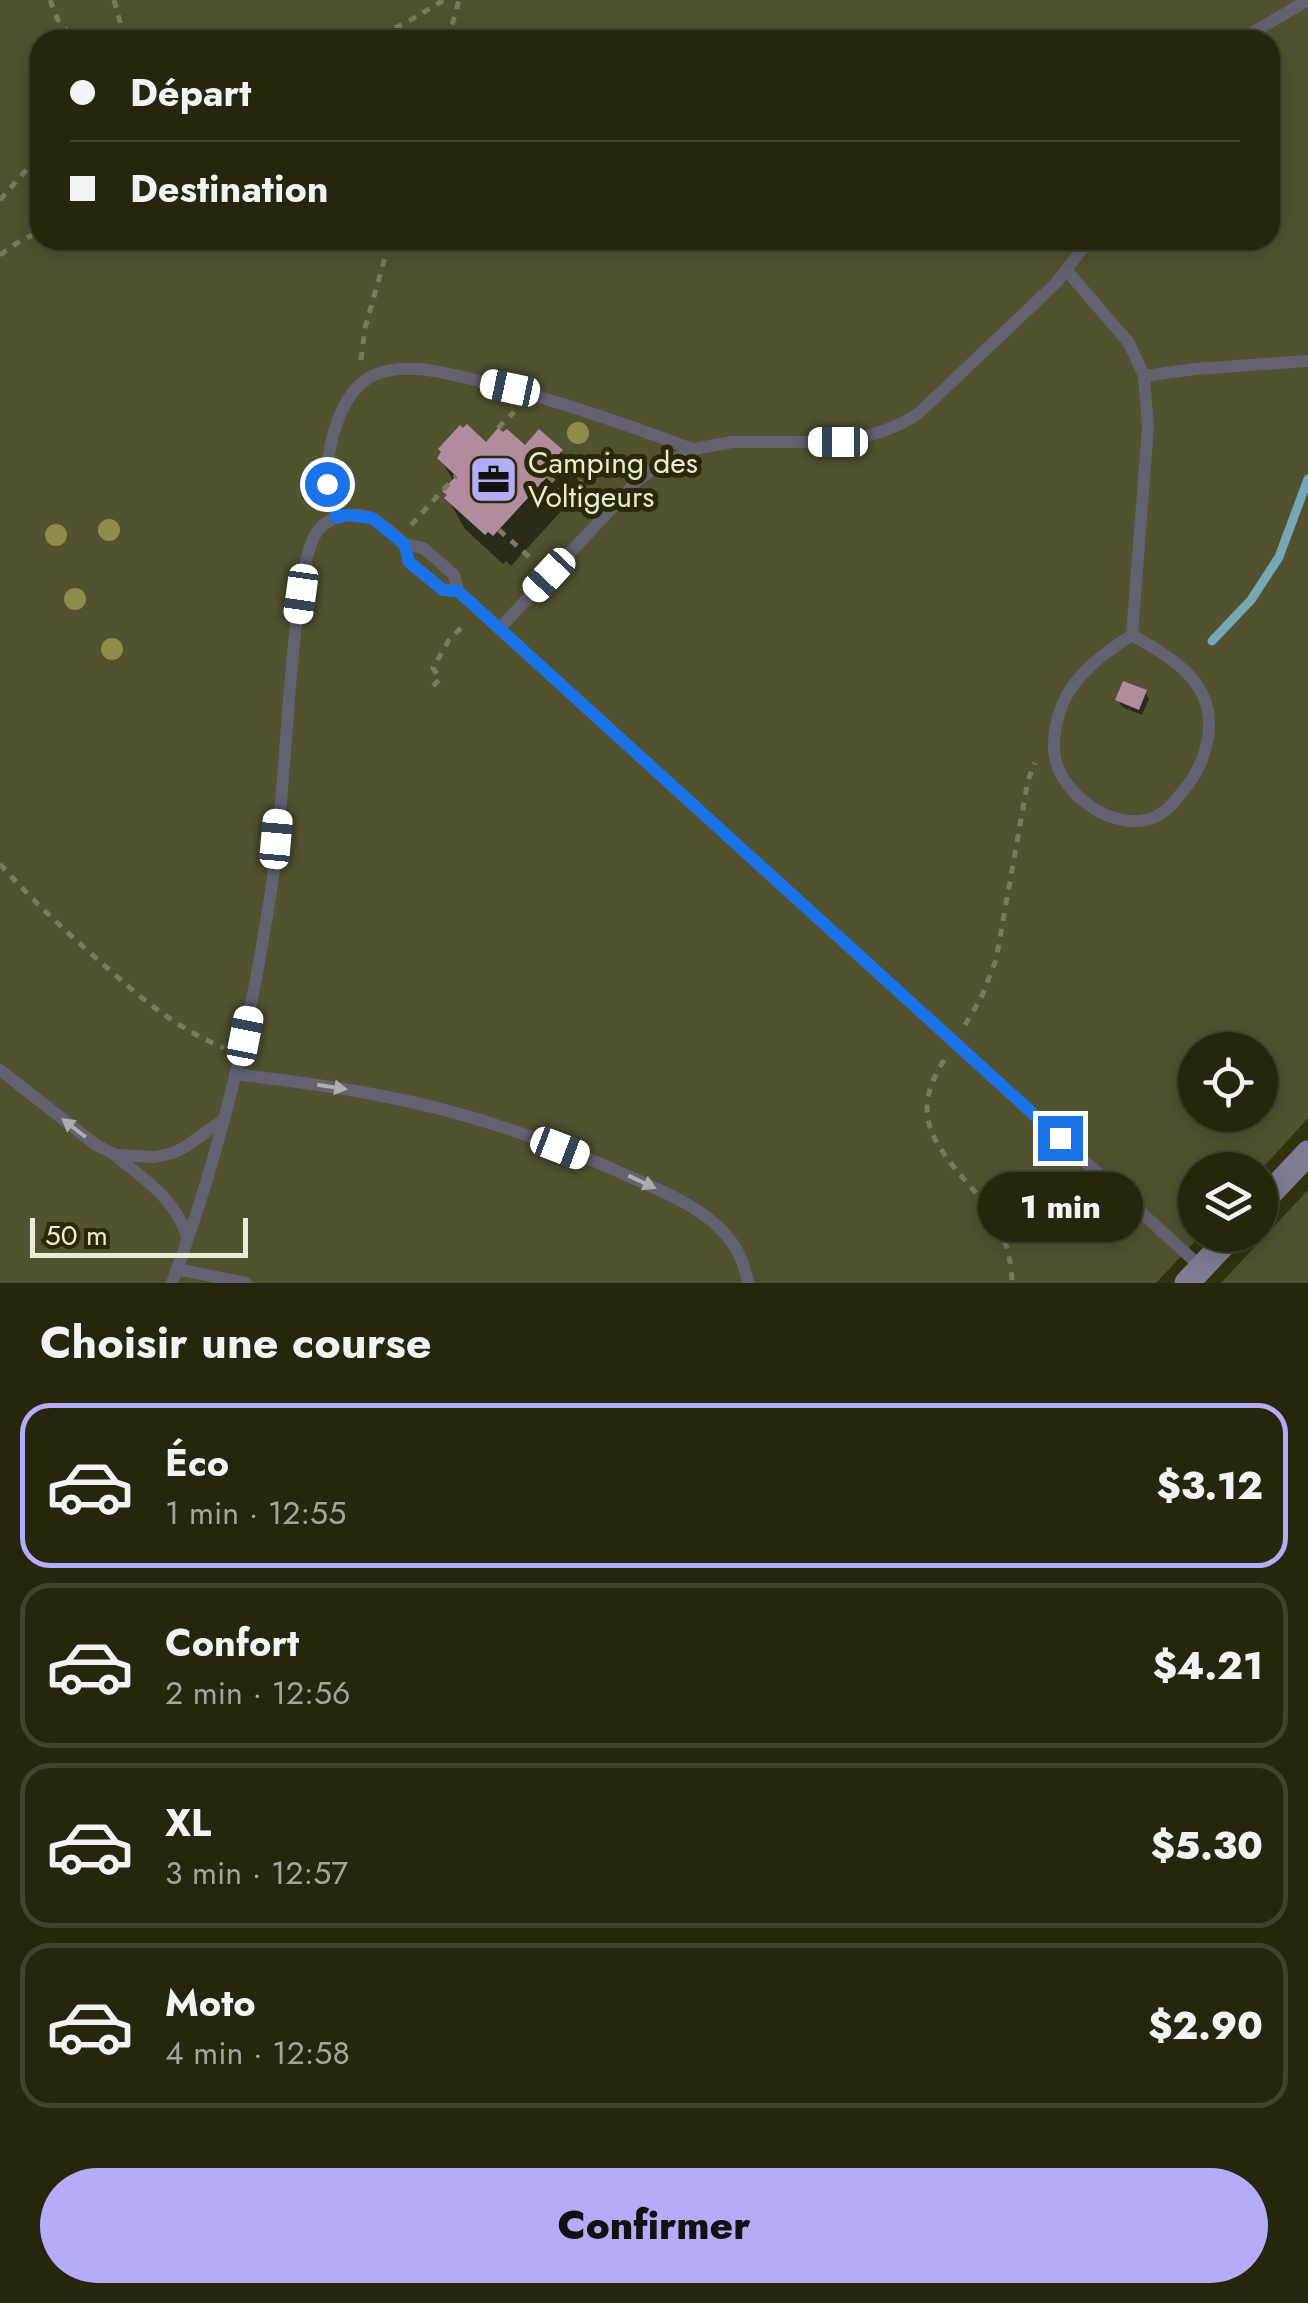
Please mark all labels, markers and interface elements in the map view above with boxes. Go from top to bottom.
text: Départ [130,65,251,120]
text: Destination [130,161,329,216]
car [478,367,542,409]
car [808,427,868,457]
place label: Camping des Voltigeurs [528,441,698,518]
office icon: Camping des Voltigeurs [467,454,519,506]
route start [305,462,350,507]
car [518,543,580,607]
car [282,562,320,626]
car [258,808,294,870]
car [225,1004,265,1068]
map controls [1178,1032,1278,1252]
button: locate [1178,1032,1278,1132]
one-way arrow [317,1080,348,1095]
route end [1038,1116,1083,1161]
one-way arrow [62,1118,87,1139]
car [527,1123,593,1173]
button: layers [1178,1152,1278,1252]
callout: 1 min [978,1173,1142,1243]
one-way arrow [627,1174,656,1190]
text: 1 min [1020,1184,1101,1230]
scale bar [30,1213,248,1258]
text: 50 m [45,1215,108,1256]
text: Choisir une course [40,1310,432,1375]
text: Éco [165,1435,229,1490]
icon: car [45,1441,135,1531]
text: $3.12 [1157,1458,1263,1513]
text: 1 min · 12:55 [165,1490,346,1536]
text: Confort [165,1615,299,1670]
icon: car [45,1621,135,1711]
text: $4.21 [1153,1638,1263,1693]
text: 2 min · 12:56 [165,1670,350,1716]
text: XL [165,1795,211,1850]
icon: car [45,1801,135,1891]
text: $5.30 [1151,1818,1263,1873]
text: 3 min · 12:57 [165,1850,348,1896]
text: Moto [165,1975,256,2030]
icon: car [45,1981,135,2071]
text: $2.90 [1148,1998,1263,2053]
text: 4 min · 12:58 [165,2030,350,2076]
button: Confirmer [40,2168,1268,2283]

